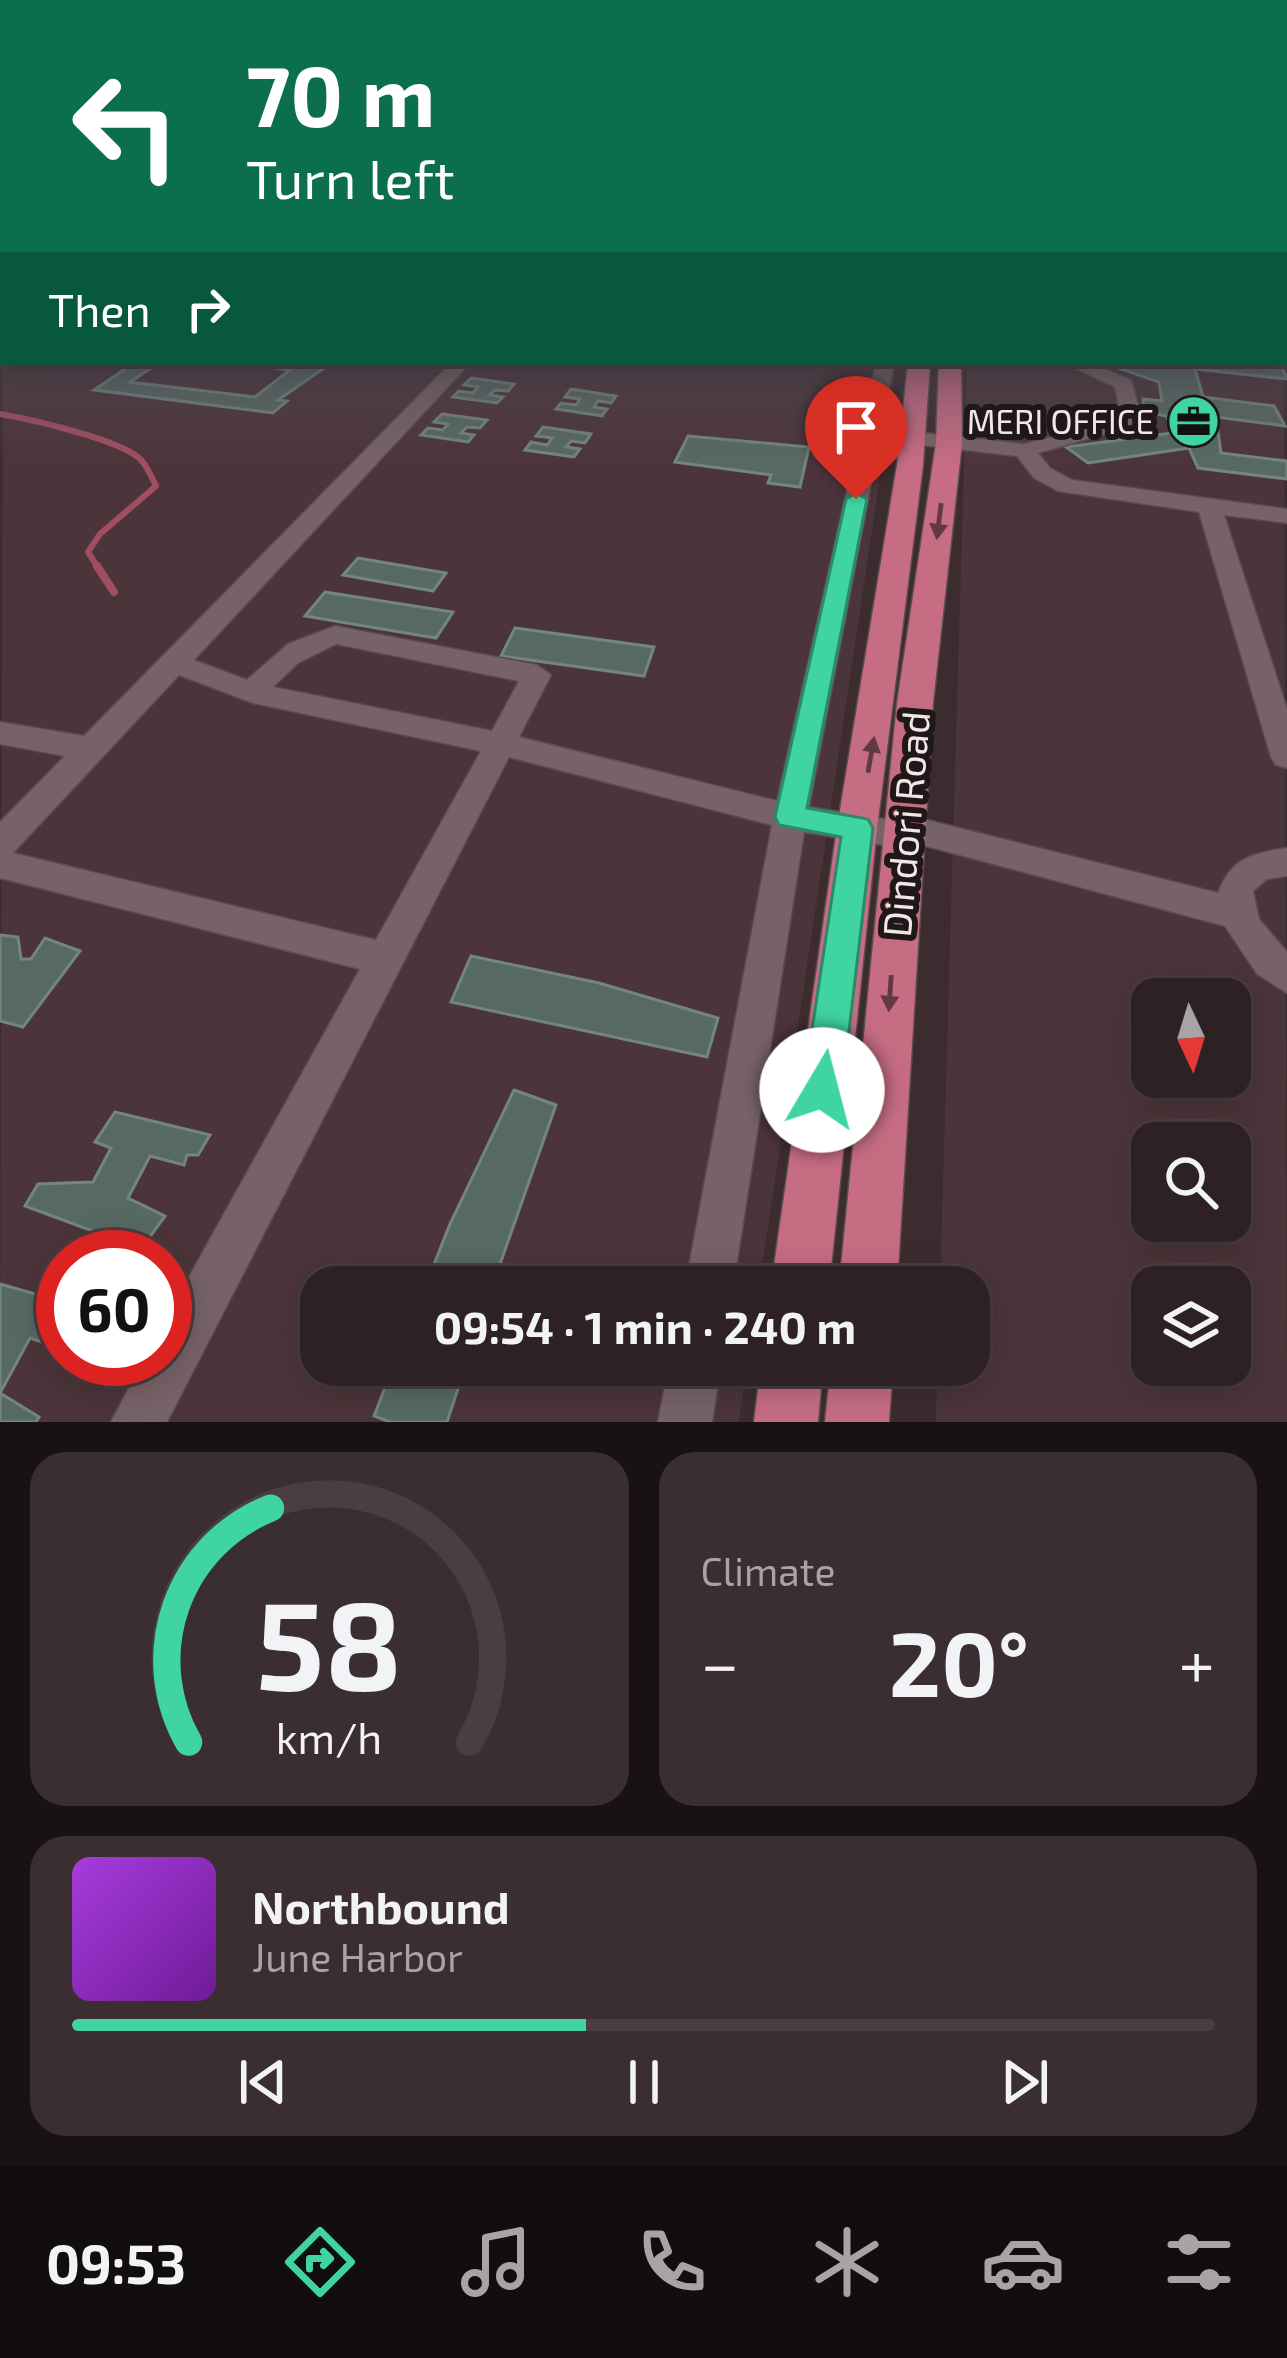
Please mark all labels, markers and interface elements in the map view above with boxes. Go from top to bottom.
text: 70 m [246,43,436,144]
icon: left [48,48,204,204]
text: Turn left [246,145,455,210]
icon: right [175,276,241,342]
text: Then [48,282,151,336]
pin [805,376,907,499]
office icon: MERI OFFICE [1165,393,1221,449]
icon: arrive [823,394,889,460]
place label: MERI OFFICE [967,401,1154,441]
one-way arrow [929,503,948,540]
street label: Dindori Road [872,709,938,939]
one-way arrow [862,735,880,773]
one-way arrow [881,975,900,1012]
north arrow [1131,978,1251,1098]
map controls [1131,978,1251,1386]
position arrow [759,1027,885,1153]
button: search [1131,1122,1251,1242]
speed limit sign: 60 [36,1230,192,1386]
button: layers [1131,1266,1251,1386]
text: 09:54 · 1 min · 240 m [434,1299,856,1353]
text: Climate [701,1547,835,1594]
text: 58 [256,1566,403,1716]
text: 20° [889,1607,1029,1715]
text: − [701,1622,739,1701]
text: + [1179,1622,1215,1701]
text: km/h [276,1711,382,1763]
text: Northbound [252,1879,510,1933]
text: June Harbor [252,1933,463,1980]
icon: previous [230,2049,296,2115]
icon: pause [611,2049,677,2115]
icon: next [992,2049,1058,2115]
icon: directions [278,2220,362,2304]
icon: music [454,2220,538,2304]
icon: phone [630,2220,714,2304]
icon: climate [805,2220,889,2304]
icon: car [981,2220,1065,2304]
icon: filters [1157,2220,1241,2304]
text: 09:53 [46,2230,186,2295]

